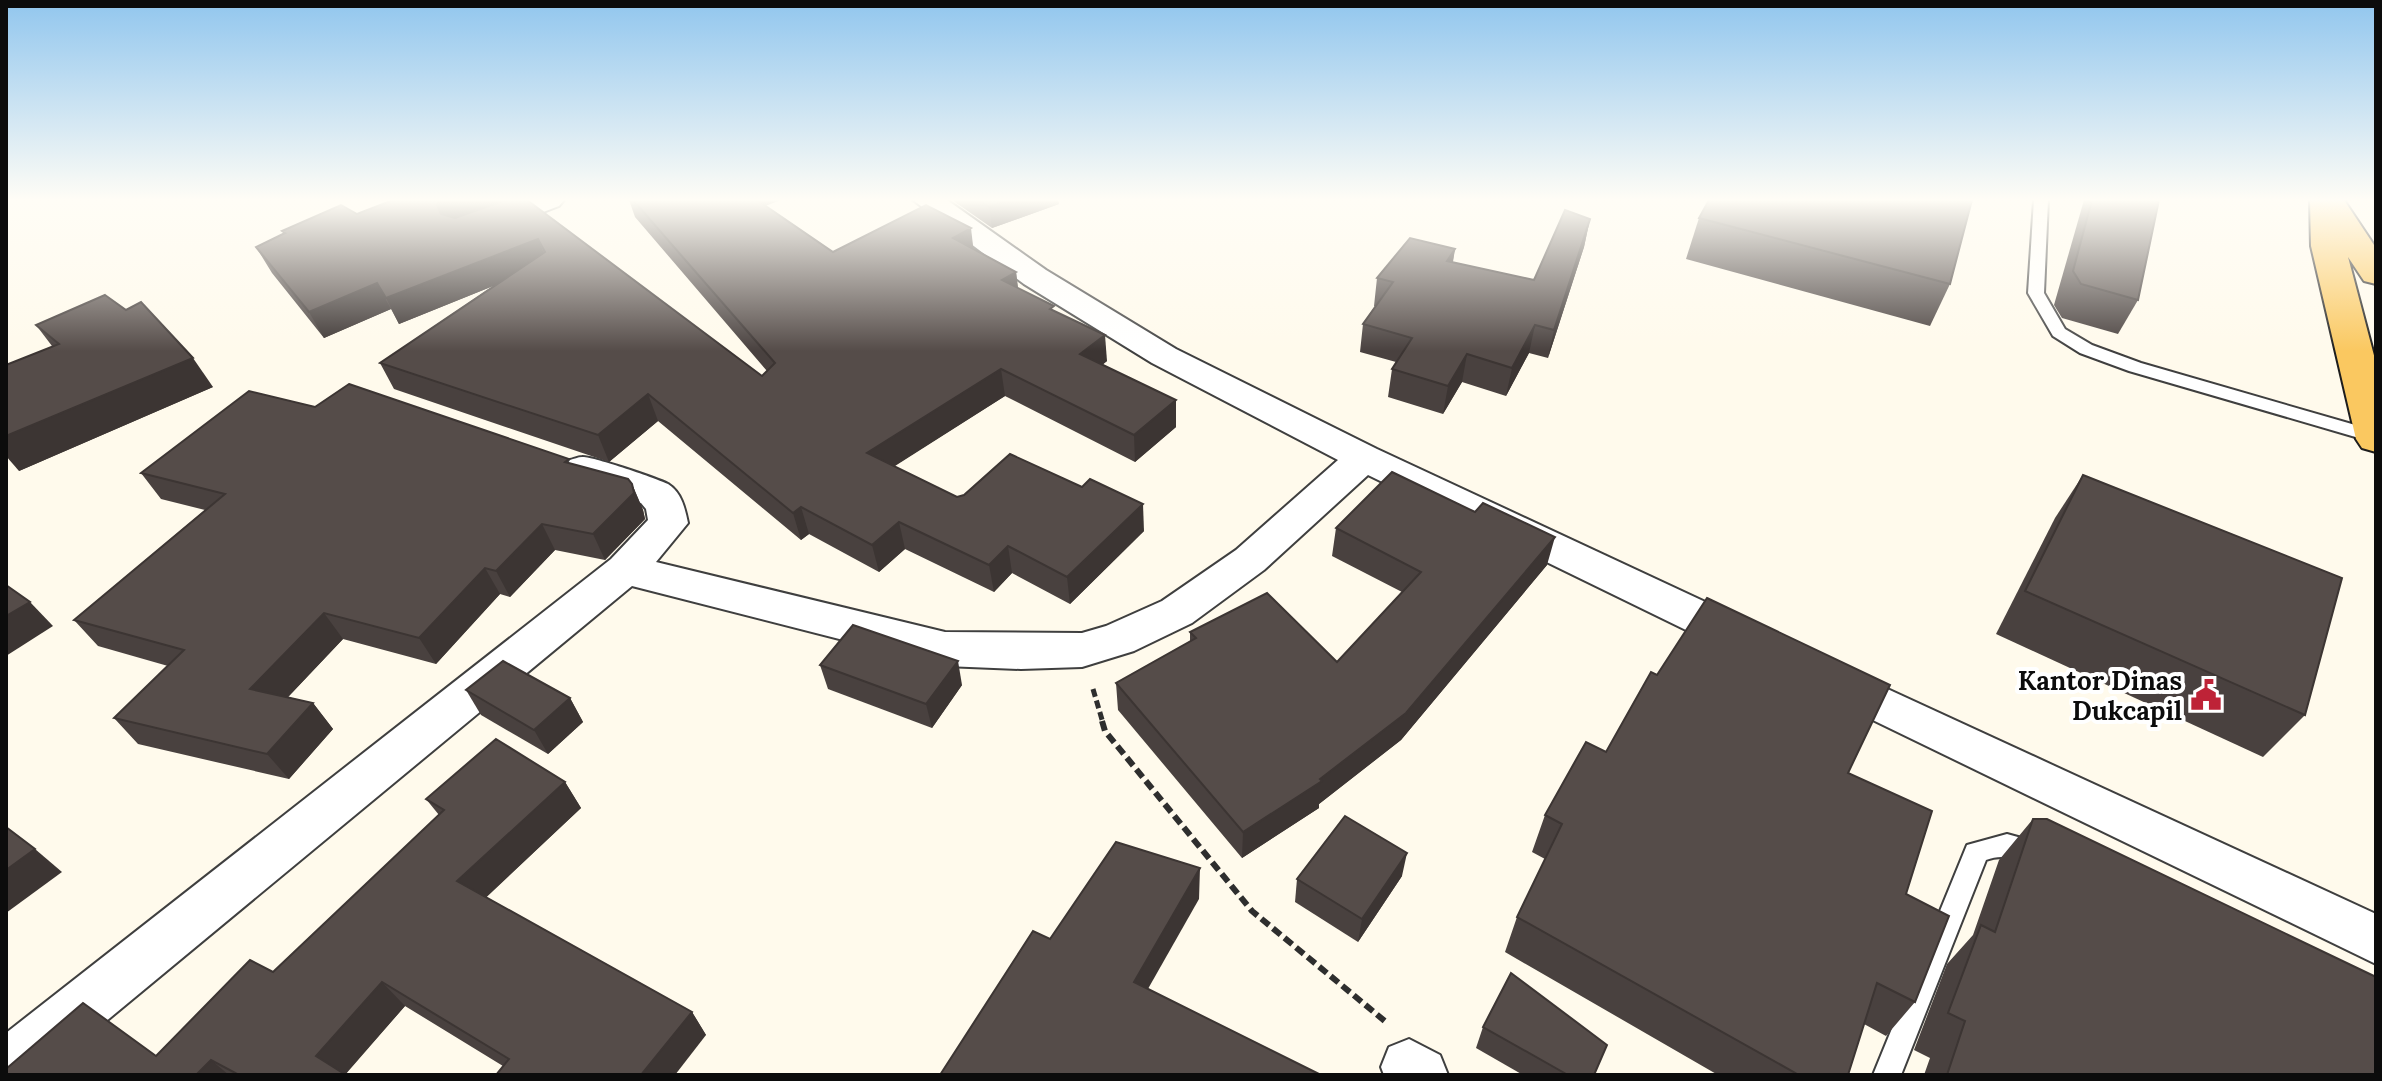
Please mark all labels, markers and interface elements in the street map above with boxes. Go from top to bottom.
place label: Kantor Dinas Dukcapil [2018,664,2182,727]
public building icon: Kantor Dinas Dukcapil [2189,678,2223,712]

